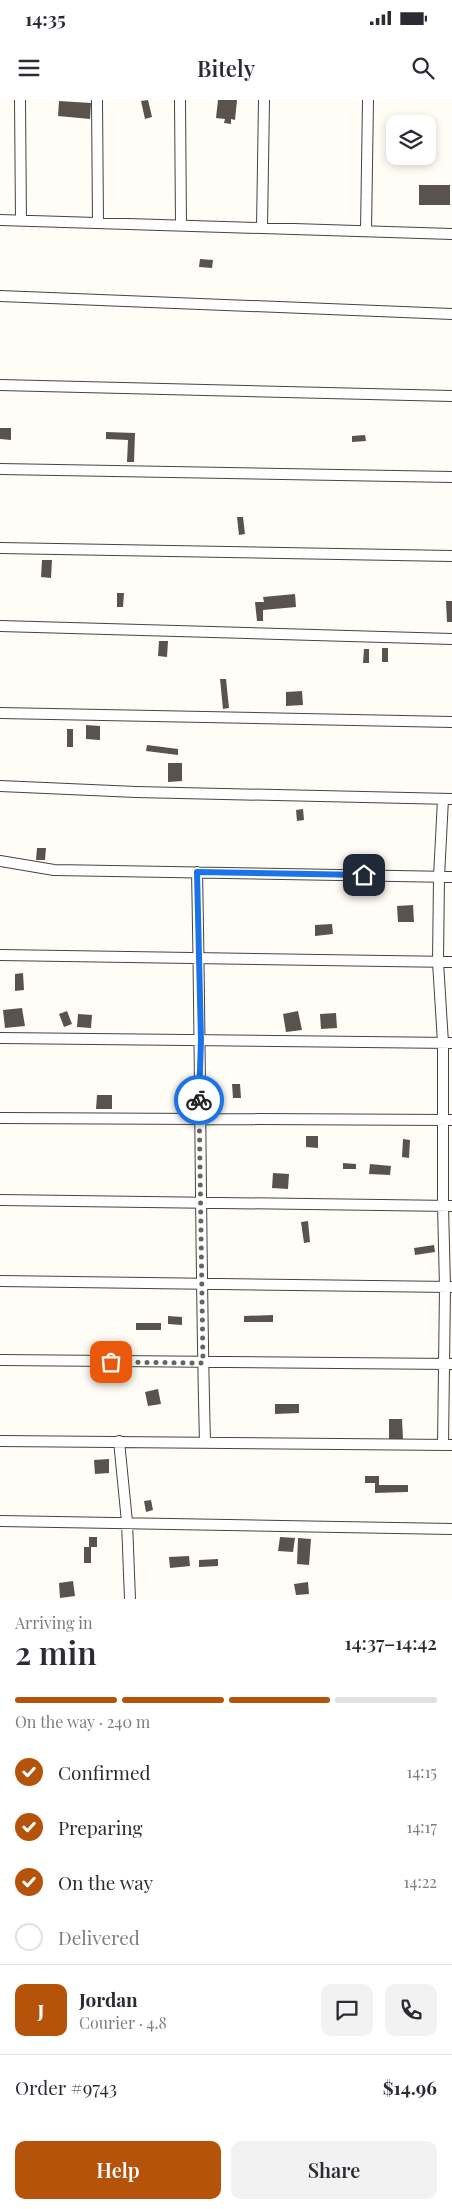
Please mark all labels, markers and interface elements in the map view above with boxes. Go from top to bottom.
text: 14:35 [25,5,66,31]
text: Bitely [197,53,255,83]
icon: menu [15,54,43,82]
icon: search [409,54,437,82]
map controls [386,115,436,165]
button: layers [386,115,436,165]
pin [343,854,385,896]
icon: home [350,861,378,889]
courier [174,1075,224,1125]
icon: bike [185,1086,213,1114]
pin [90,1341,132,1383]
icon: bag [97,1348,125,1376]
text: Arriving in [15,1612,93,1633]
text: 14:37–14:42 [345,1629,437,1655]
text: 2 min [15,1630,97,1673]
text: On the way · 240 m [15,1711,150,1732]
icon: check [15,1758,43,1786]
text: Confirmed [58,1759,151,1785]
text: 14:15 [407,1761,437,1782]
icon: check [15,1813,43,1841]
text: Preparing [58,1814,143,1840]
text: 14:17 [407,1816,437,1837]
icon: check [15,1868,43,1896]
text: On the way [58,1869,153,1895]
text: 14:22 [404,1871,437,1892]
text: Delivered [58,1924,140,1950]
button: chat [321,1984,373,2036]
button: phone [385,1984,437,2036]
text: Jordan [79,1986,138,2012]
text: J [38,1997,44,2023]
text: Courier · 4.8 [79,2012,167,2033]
text: Order #9743 [15,2074,117,2100]
text: $14.96 [383,2074,437,2100]
button: Help [15,2141,221,2199]
button: Share [231,2141,437,2199]

